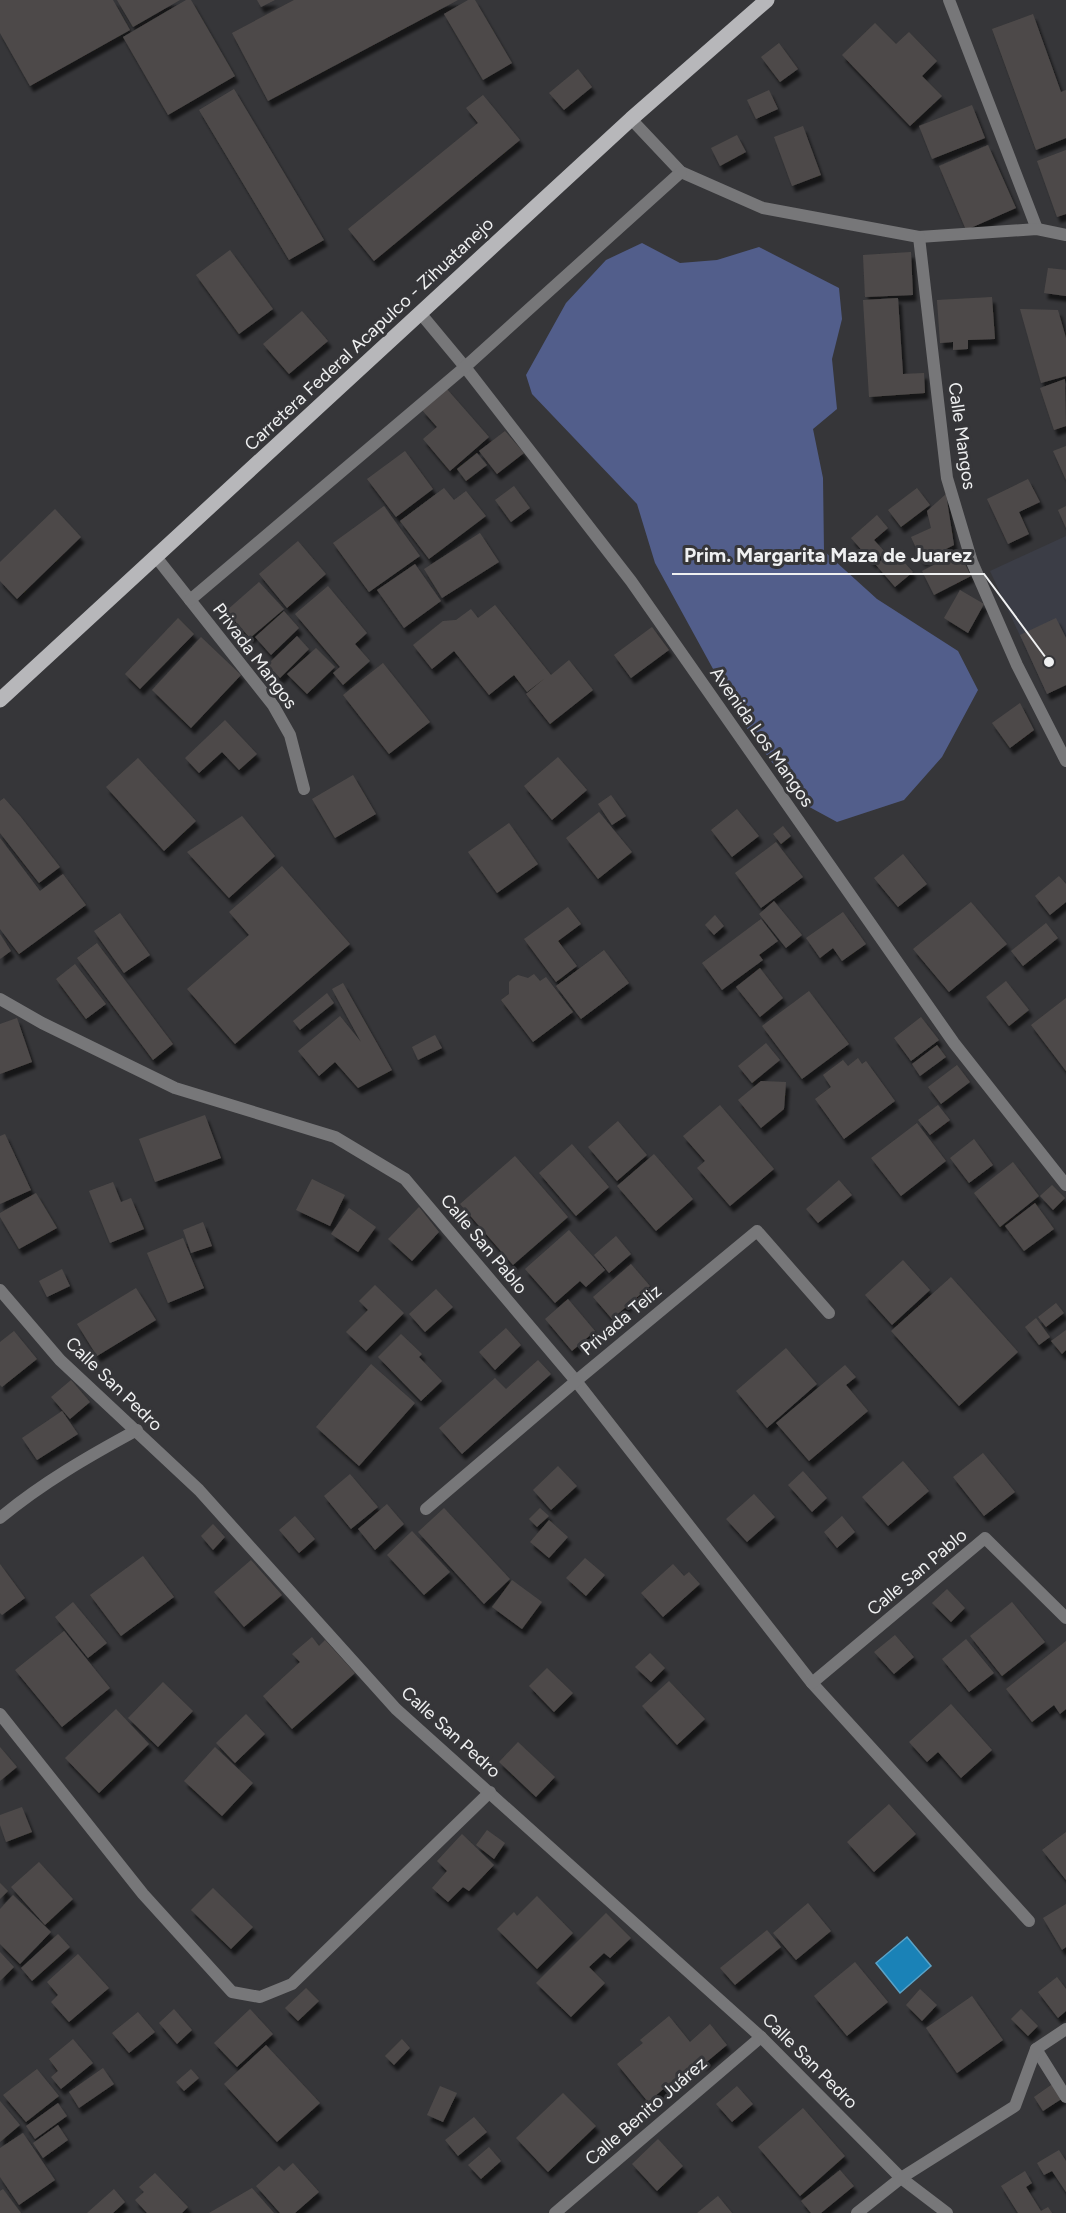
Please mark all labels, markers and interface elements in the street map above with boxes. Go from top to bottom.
street label: Carretera Federal Acapulco - Zihuatanejo [240,213,498,455]
street label: Calle Mangos [944,381,980,491]
callout: Prim. Margarita Maza de Juarez [672,536,984,574]
text: Prim. Margarita Maza de Juarez [684,543,972,567]
street label: Privada Mangos [208,599,302,713]
street label: Avenida Los Mangos [705,663,819,811]
street label: Calle San Pablo [436,1190,532,1298]
street label: Privada Teliz [576,1280,666,1360]
street label: Calle San Pedro [61,1332,167,1436]
street label: Calle San Pablo [863,1524,971,1620]
street label: Calle San Pedro [397,1682,505,1782]
street label: Calle San Pedro [758,2009,862,2113]
street label: Calle Benito Juárez [581,2052,712,2170]

